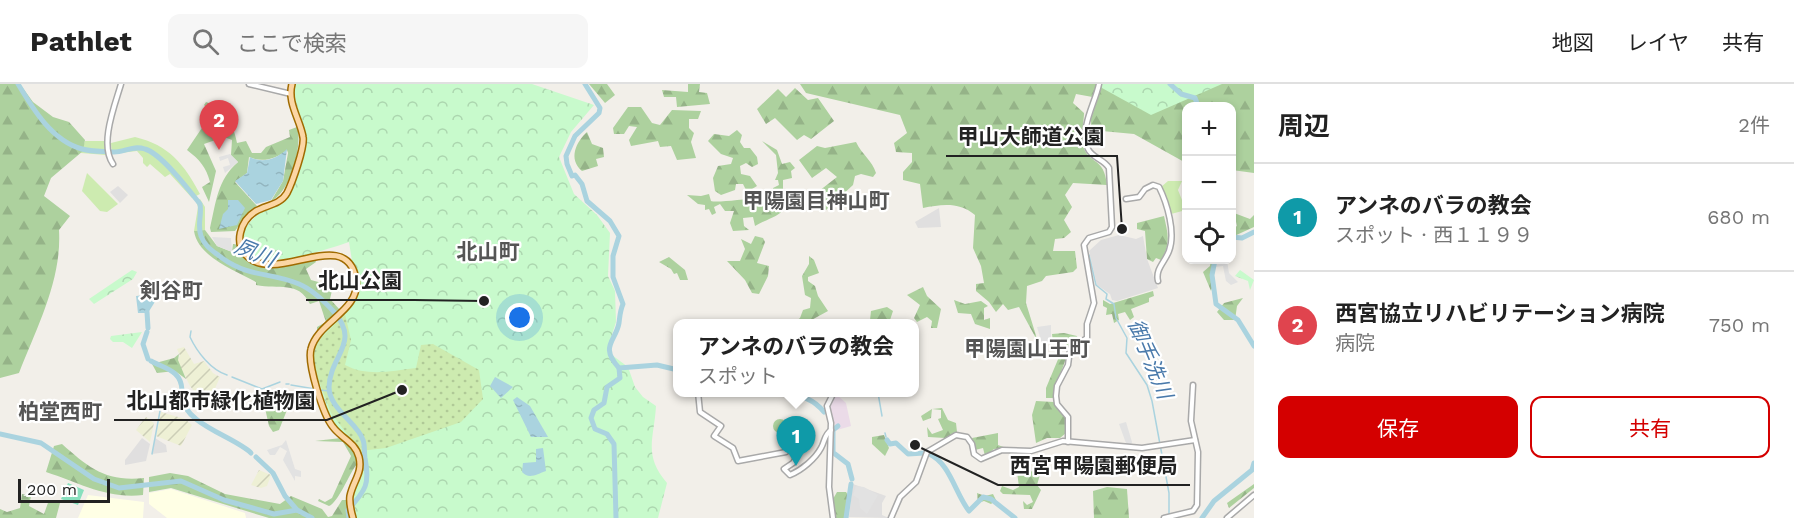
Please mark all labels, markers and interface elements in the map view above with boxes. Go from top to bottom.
search box [168,14,588,68]
text: Pathlet [30,25,132,58]
icon: search [189,25,222,58]
text: 地図 [1552,30,1594,55]
text: レイヤ [1627,30,1689,55]
text: 共有 [1722,30,1764,55]
text: ここで検索 [237,31,347,56]
pin: 2 [200,100,238,150]
map controls [1182,102,1236,264]
button: + [1182,102,1236,156]
text: 周辺 [1278,111,1330,141]
text: 2件 [1738,113,1770,137]
callout: 甲山大師道公園 [946,117,1117,156]
text: 甲山大師道公園 [958,124,1105,149]
button: − [1182,156,1236,210]
district label: 甲陽園目神山町 [743,188,890,213]
text: アンネのバラの教会 [1335,193,1532,218]
text: 1 [1293,205,1302,229]
text: 680 m [1707,205,1770,229]
button: locate [1182,210,1236,264]
text: スポット · 西１１９９ [1335,223,1533,247]
water label: 夙川 [231,233,281,273]
district label: 北山町 [457,239,520,264]
callout: 北山公園 [306,261,414,300]
text: 北山公園 [318,268,402,293]
district label: 剣谷町 [140,278,203,303]
text: 西宮協立リハビリテーション病院 [1335,301,1665,326]
your location [505,303,534,332]
text: 2 [1292,313,1303,337]
text: 750 m [1709,313,1770,337]
water label: 御手洗川 [1123,315,1179,404]
popup [673,319,919,397]
text: 病院 [1335,331,1375,355]
text: アンネのバラの教会 [698,334,894,359]
district label: 甲陽園山王町 [964,336,1090,361]
text: スポット [698,364,778,388]
callout: 北山都市緑化植物園 [114,381,327,420]
text: 北山都市緑化植物園 [127,388,316,413]
button: 保存 [1278,396,1518,458]
button: 共有 [1530,396,1770,458]
district label: 柏堂西町 [18,399,102,424]
pin: 1 [776,416,816,466]
callout: 西宮甲陽園郵便局 [998,446,1190,485]
text: 西宮甲陽園郵便局 [1010,453,1178,478]
scale bar [18,476,110,504]
text: 200 m [27,480,77,499]

